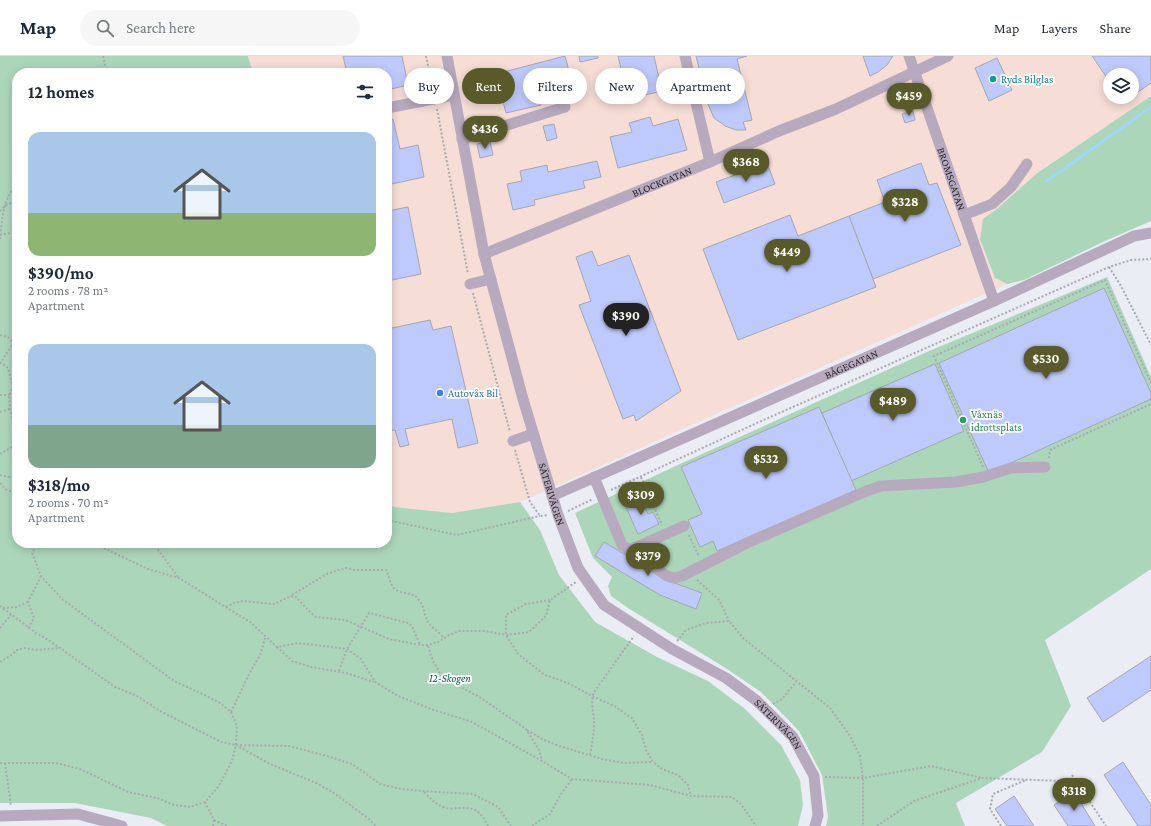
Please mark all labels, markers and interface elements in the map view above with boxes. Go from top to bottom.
search box [80,10,360,46]
text: Map [20,17,56,38]
icon: search [94,17,116,39]
text: Search here [126,20,195,36]
text: Map [994,20,1019,36]
text: Layers [1041,20,1078,36]
text: Share [1100,20,1131,36]
chip: Buy [404,68,454,104]
chip: Rent [462,68,515,104]
chip: Filters [523,68,587,104]
chip: New [595,68,648,104]
chip: Apartment [656,68,745,104]
map controls [1103,68,1139,104]
button: layers [1103,68,1139,104]
place label: Ryds Bilglas [1001,73,1053,86]
marker: Ryds Bilglas [988,74,998,84]
icon: filters [354,81,376,103]
text: 12 homes [28,83,94,102]
pin: $459 [885,83,933,117]
text: $459 [896,88,922,103]
pin: $436 [461,116,509,150]
text: $436 [472,121,498,136]
street label: BROMSGATAN [935,146,968,212]
pin: $368 [722,149,770,183]
text: $368 [732,154,760,169]
icon: home [166,158,238,230]
street label: BLOCKGATAN [630,164,694,199]
pin: $328 [881,189,929,223]
text: $328 [892,194,918,209]
pin: $449 [763,239,811,273]
text: $449 [773,244,801,259]
text: $390/mo [28,264,94,283]
text: 2 rooms · 78 m² [28,283,108,298]
text: Apartment [28,298,85,313]
pin: $390 [602,303,650,337]
text: $390 [612,308,640,323]
pin: $530 [1022,346,1070,380]
street label: BÅGEGATAN [823,347,880,381]
text: $530 [1033,351,1059,366]
icon: home [166,370,238,442]
place label: Autovåx Bil [448,387,498,399]
marker: Autovåx Bil [435,388,445,398]
pin: $489 [869,388,917,422]
text: $489 [879,393,907,408]
place label: Våxnäs idrottsplats [971,408,1022,434]
marker: Våxnäs idrottsplats [958,415,968,425]
pin: $532 [742,446,790,480]
text: $532 [753,451,779,466]
street label: SÄTERIVÄGEN [537,461,567,527]
text: $318/mo [28,476,90,495]
pin: $309 [617,482,665,516]
text: $309 [627,487,655,502]
text: 2 rooms · 70 m² [28,495,109,510]
text: Apartment [28,510,85,525]
pin: $379 [624,543,672,577]
text: $379 [635,548,661,563]
park label: I2-Skogen [429,672,471,685]
street label: SÄTERIVÄGEN [752,696,804,751]
pin: $318 [1050,778,1098,812]
text: $318 [1061,783,1087,798]

